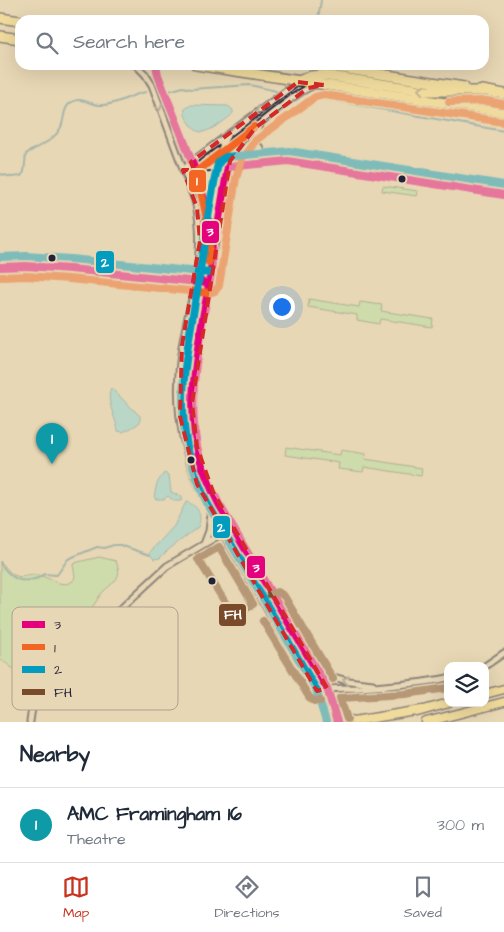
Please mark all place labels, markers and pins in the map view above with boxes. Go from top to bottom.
unlabelled marker [397,174,407,184]
unlabelled marker [47,253,57,263]
pin: 1 [36,423,68,464]
unlabelled marker [186,455,196,465]
unlabelled marker [207,576,217,586]

